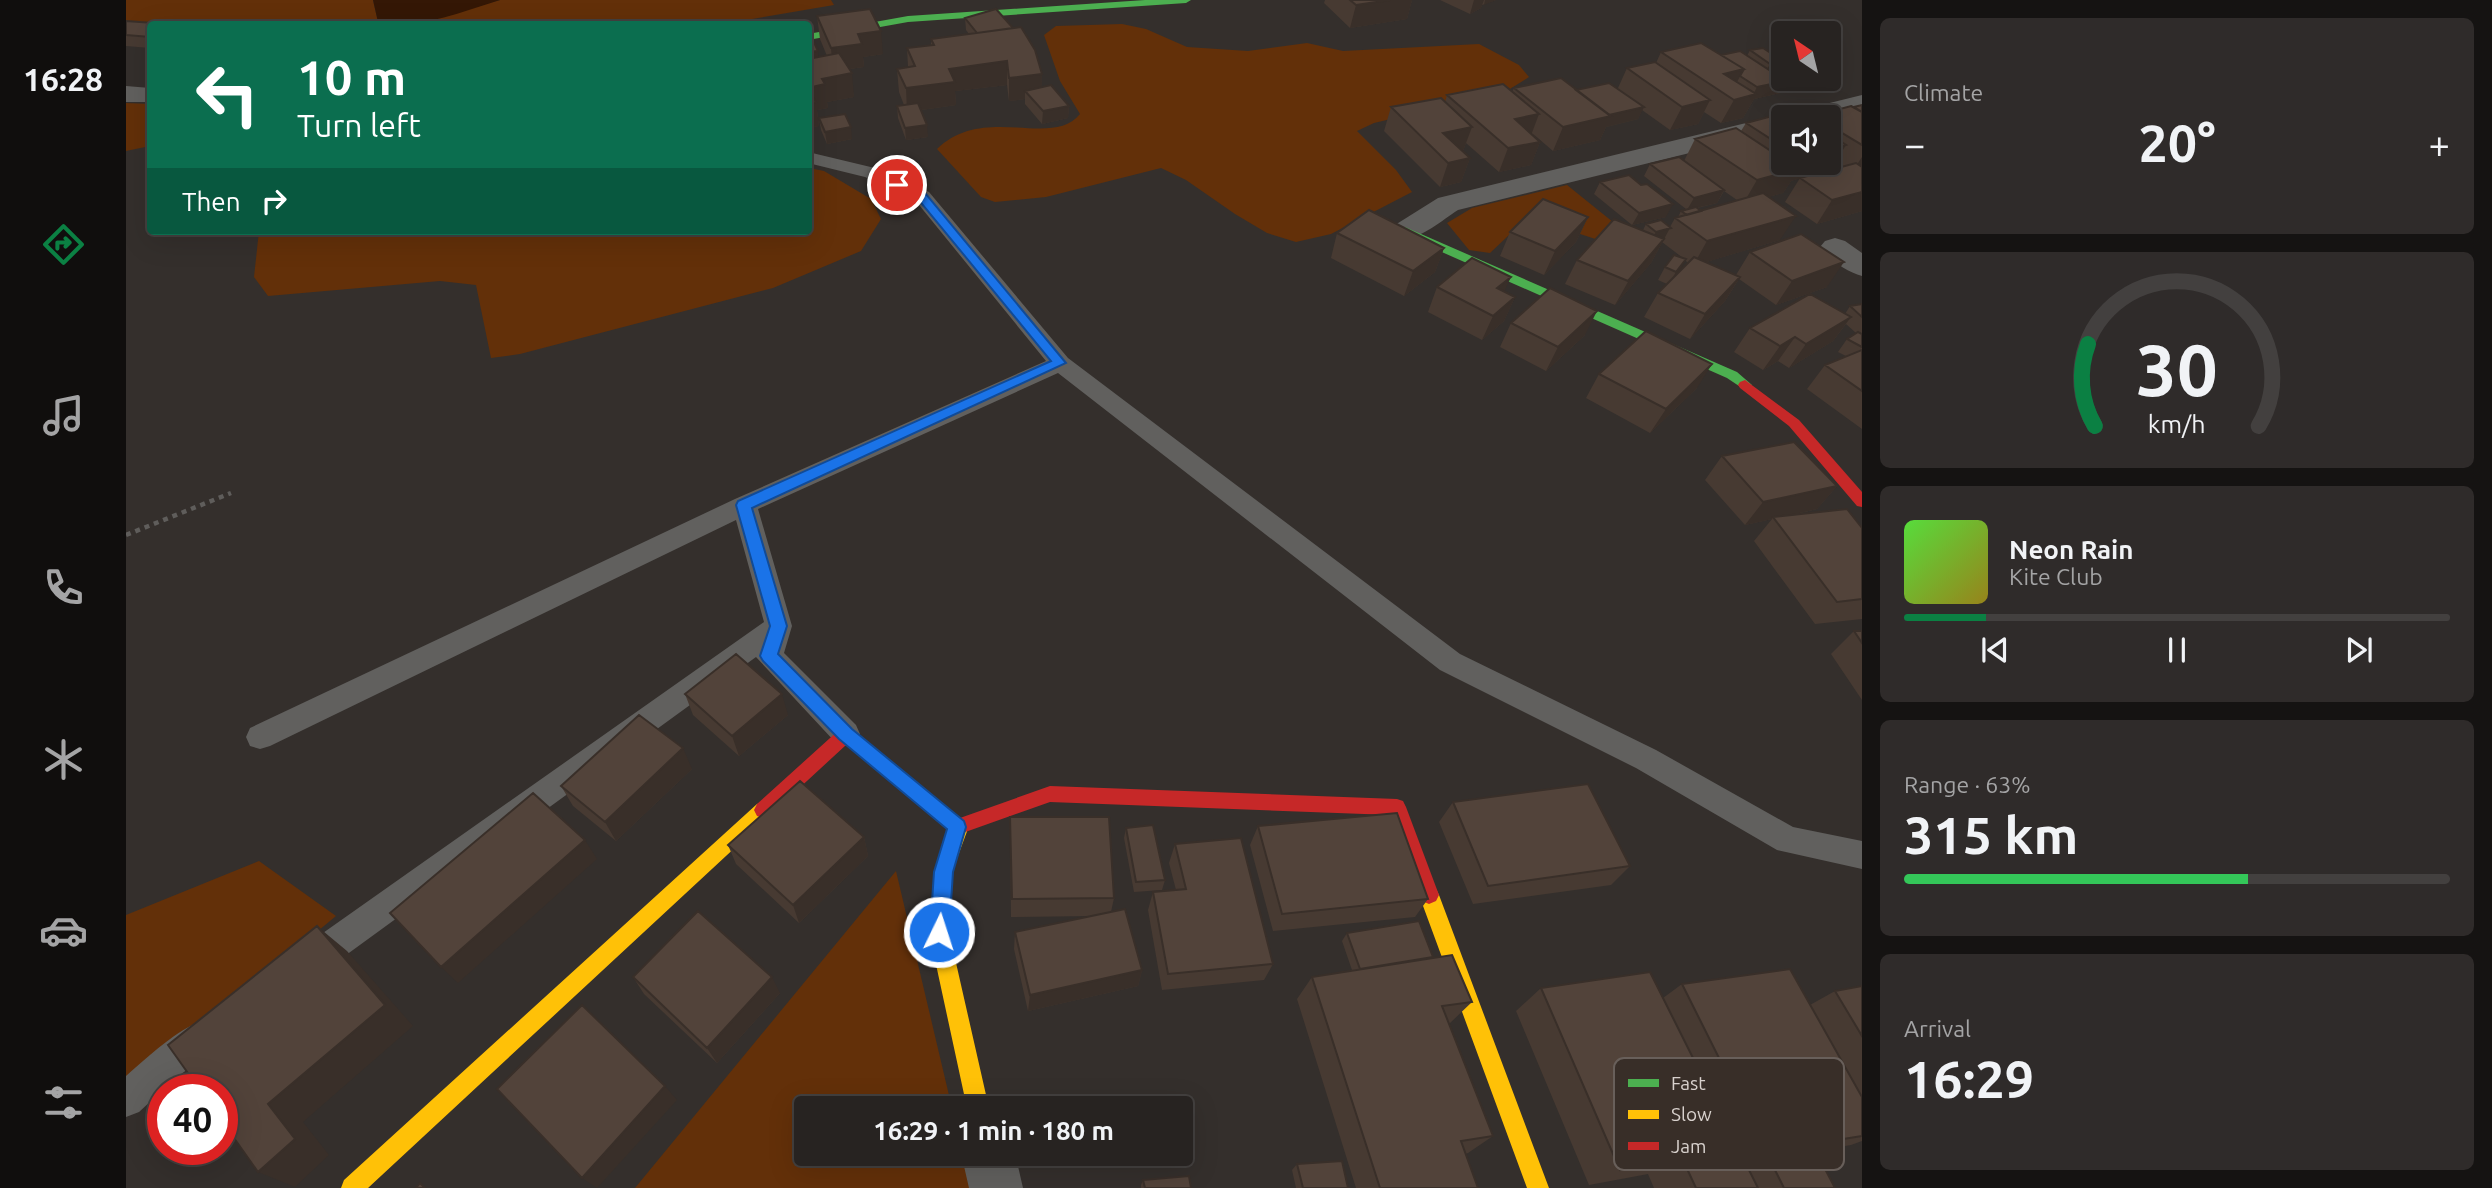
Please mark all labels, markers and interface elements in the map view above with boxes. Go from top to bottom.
north arrow [1771,21,1841,91]
map controls [1771,21,1841,175]
icon: left [182,49,273,140]
text: 10 m [297,49,406,104]
text: 16:28 [23,61,103,97]
text: Climate [1904,80,1983,105]
button: sound [1771,105,1841,175]
text: Turn left [297,107,421,143]
text: 20° [2138,114,2216,172]
text: − [1904,123,1925,165]
text: + [2429,123,2450,165]
pin [867,155,927,215]
icon: arrive [878,166,916,204]
icon: right [255,182,293,220]
text: Then [182,187,241,216]
icon: directions [39,220,88,269]
text: 30 [2136,328,2218,410]
icon: music [39,391,88,440]
text: km/h [2148,410,2206,438]
text: Neon Rain [2009,535,2134,564]
icon: phone [39,563,88,612]
text: Kite Club [2009,564,2103,589]
icon: previous [1976,631,2014,669]
icon: pause [2158,631,2196,669]
icon: next [2340,631,2378,669]
icon: climate [39,735,88,784]
text: Range · 63% [1904,772,2031,797]
text: 315 km [1904,806,2078,864]
position arrow [902,895,976,969]
icon: car [39,906,88,955]
text: Arrival [1904,1016,1971,1041]
text: 16:29 [1904,1050,2034,1108]
legend [1614,1058,1844,1170]
text: Fast [1671,1072,1706,1094]
speed limit sign: 40 [147,1074,238,1165]
icon: filters [39,1078,88,1127]
text: Slow [1671,1103,1712,1125]
text: 16:29 · 1 min · 180 m [873,1116,1114,1145]
text: Jam [1671,1135,1707,1157]

